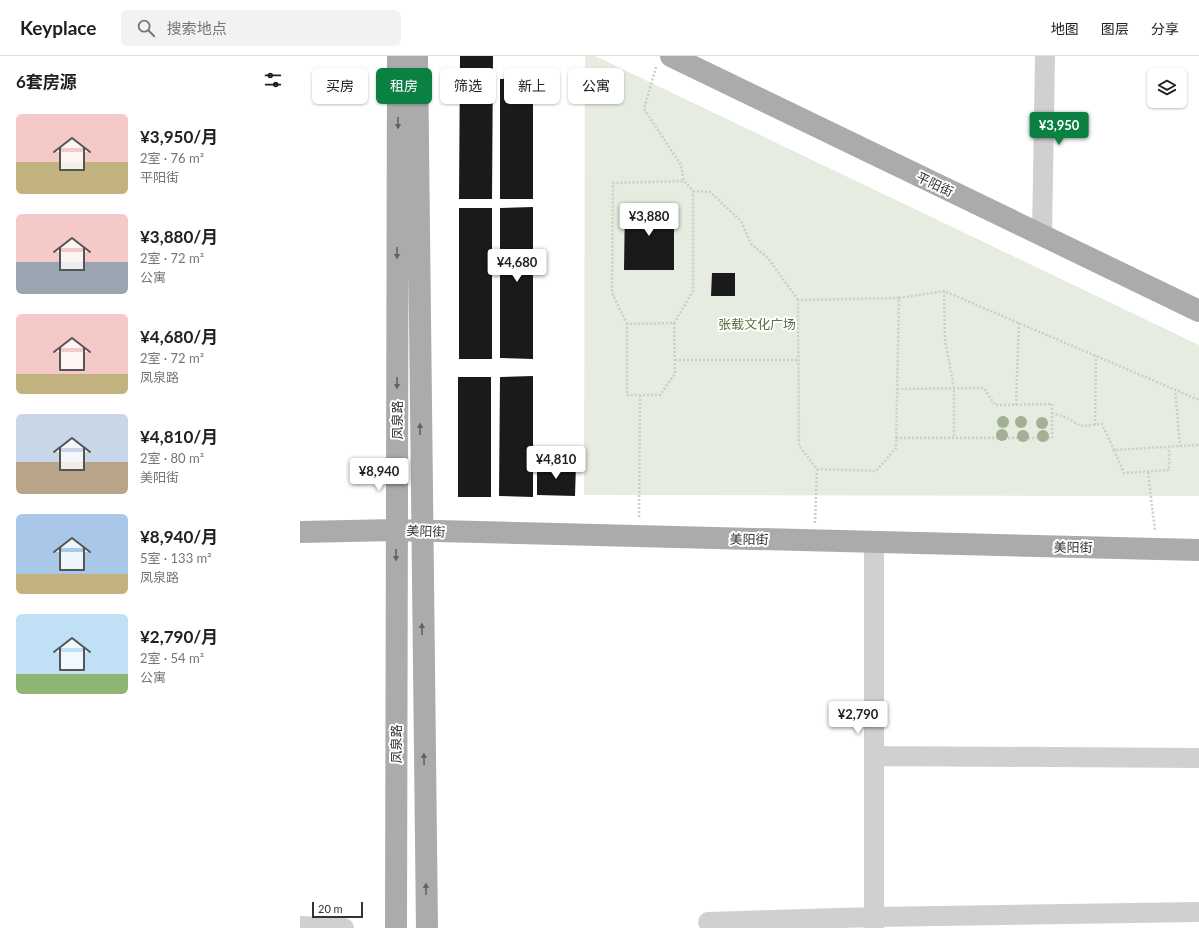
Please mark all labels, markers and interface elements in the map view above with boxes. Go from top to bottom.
search box [121,10,401,46]
text: Keyplace [20,16,97,39]
icon: search [135,17,157,39]
text: 搜索地点 [167,19,227,37]
text: 地图 [1051,20,1079,37]
text: 图层 [1101,20,1129,37]
text: 分享 [1151,20,1179,37]
chip: 买房 [312,68,368,104]
chip: 租房 [376,68,432,104]
chip: 筛选 [440,68,496,104]
chip: 新上 [504,68,560,104]
chip: 公寓 [568,68,624,104]
map controls [1147,68,1187,108]
button: layers [1147,68,1187,108]
icon: filters [262,69,284,91]
text: 6套房源 [16,71,77,92]
pin: ¥3,950 [1026,112,1092,146]
one-way arrow [395,117,401,130]
text: ¥3,950 [1039,117,1079,133]
text: ¥3,950/月 [140,126,218,147]
icon: home [48,130,96,178]
text: 2室 · 76 m² [140,150,204,166]
street label: 平阳街 [914,168,956,200]
text: 平阳街 [140,169,179,185]
pin: ¥3,880 [616,203,682,237]
text: ¥3,880 [629,208,669,224]
text: ¥3,880/月 [140,226,218,247]
icon: home [48,230,96,278]
one-way arrow [394,247,401,259]
pin: ¥4,680 [484,249,550,283]
text: 2室 · 72 m² [140,250,204,266]
text: ¥4,680 [497,254,537,270]
text: 公寓 [140,269,166,285]
park label: 张载文化广场 [718,316,796,332]
text: ¥4,680/月 [140,326,218,347]
icon: home [48,330,96,378]
text: 2室 · 72 m² [140,350,204,366]
text: 凤泉路 [140,369,179,385]
one-way arrow [394,377,400,390]
street label: 凤泉路 [389,400,405,440]
one-way arrow [417,422,423,435]
text: ¥4,810/月 [140,426,218,447]
icon: home [48,430,96,478]
pin: ¥4,810 [523,446,589,480]
text: 2室 · 80 m² [140,450,204,466]
text: ¥4,810 [536,451,576,467]
pin: ¥8,940 [346,458,412,492]
text: ¥8,940 [359,463,399,479]
text: 美阳街 [140,469,179,485]
street label: 美阳街 [406,522,446,540]
text: ¥8,940/月 [140,526,218,547]
icon: home [48,530,96,578]
street label: 美阳街 [729,531,769,547]
street label: 美阳街 [1053,539,1093,555]
one-way arrow [393,549,399,562]
text: 5室 · 133 m² [140,550,212,566]
text: 凤泉路 [140,569,179,585]
one-way arrow [419,622,425,635]
text: ¥2,790/月 [140,626,218,647]
icon: home [48,630,96,678]
text: 2室 · 54 m² [140,650,204,666]
text: 公寓 [140,669,166,685]
pin: ¥2,790 [825,701,891,735]
text: ¥2,790 [838,706,878,722]
street label: 凤泉路 [388,724,404,764]
one-way arrow [421,752,427,765]
one-way arrow [423,882,429,895]
scale bar [312,900,363,919]
text: 20 m [318,902,343,915]

